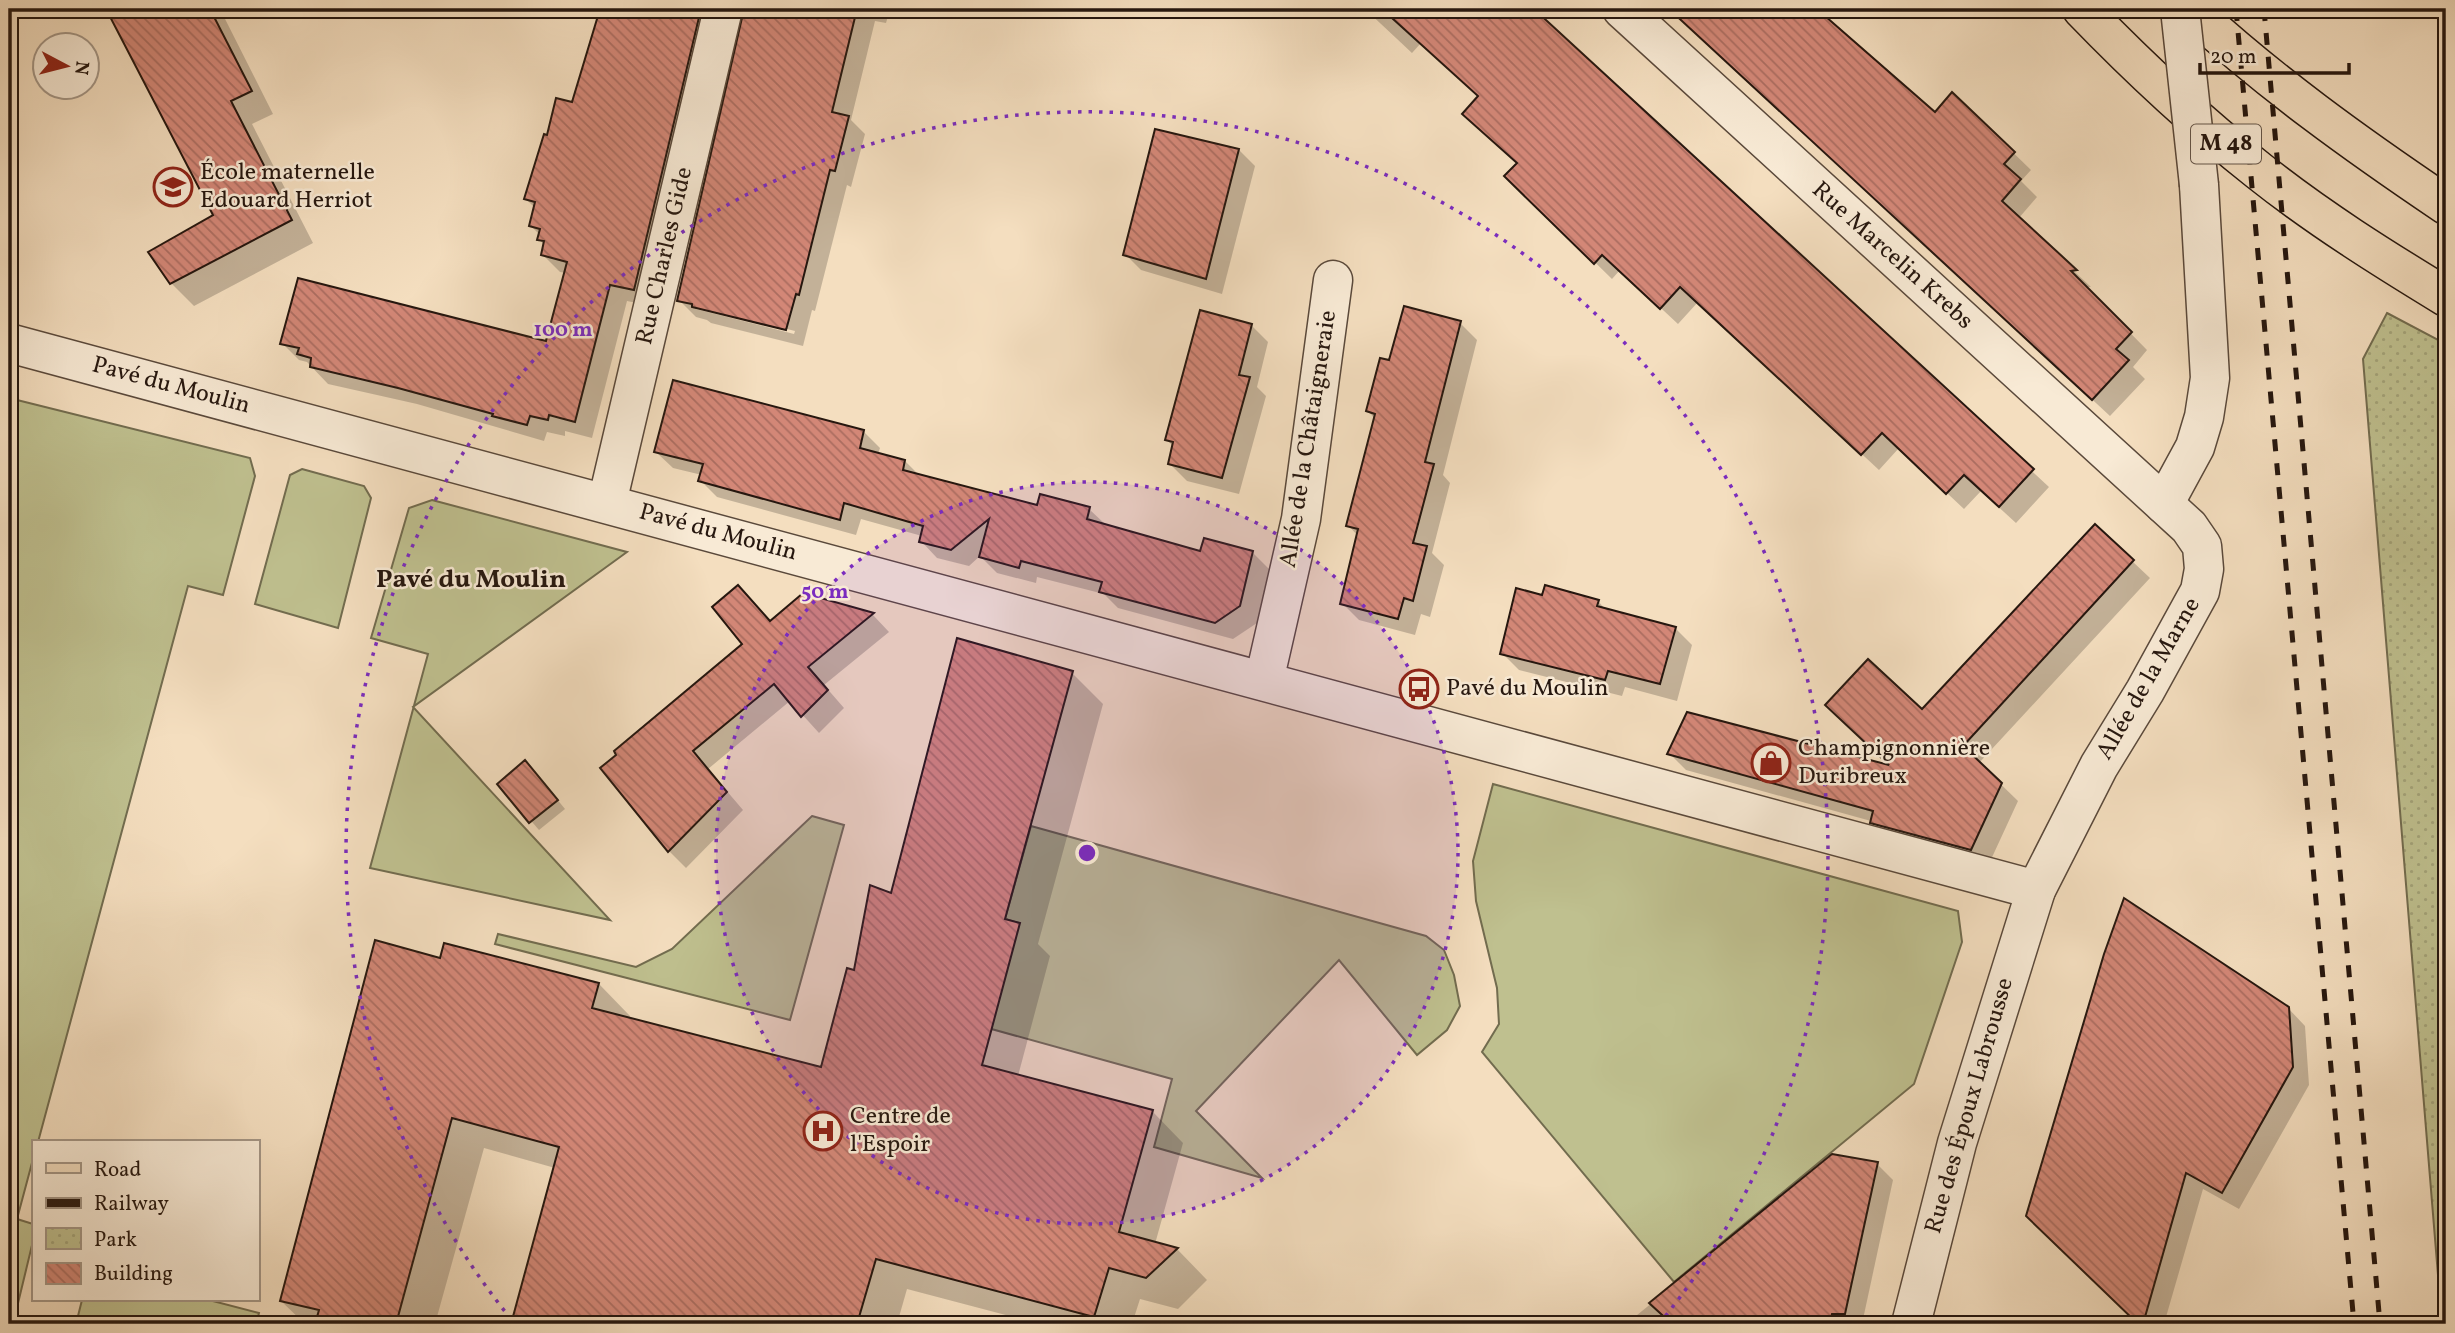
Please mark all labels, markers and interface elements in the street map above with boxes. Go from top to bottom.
north arrow [32,32,102,102]
scale bar [2200,32,2348,76]
text: 20 m [2210,43,2256,72]
text: N [67,59,95,76]
road number: M 48 [2191,125,2261,164]
place label: École maternelle Edouard Herriot [200,156,375,218]
street label: Rue Charles Gide [628,164,702,348]
school or university icon: École maternelle Edouard Herriot [152,166,194,208]
street label: Rue Marcelin Krebs [1804,174,1980,338]
street label: Allée de la Châtaigneraie [1272,308,1346,570]
text: 100 m [533,316,593,345]
street label: Pavé du Moulin [88,349,254,423]
street label: Pavé du Moulin [635,496,801,570]
district label: Pavé du Moulin [376,562,566,598]
text: 50 m [801,578,849,607]
street label: Allée de la Marne [2089,591,2209,767]
bus stop icon: Pavé du Moulin [1398,668,1440,710]
place label: Pavé du Moulin [1446,672,1609,706]
place label: Champignonnière Duribreux [1798,732,1990,794]
shop icon: Champignonnière Duribreux [1750,742,1792,784]
centre of rings [1075,841,1099,865]
street label: Rue des Époux Labrousse [1917,974,2023,1238]
place label: Centre de l'Espoir [850,1100,951,1162]
hospital icon: Centre de l'Espoir [802,1110,844,1152]
legend [32,1140,259,1302]
text: Road [94,1156,141,1185]
text: Railway [94,1190,170,1219]
text: Park [94,1226,137,1255]
text: Building [94,1260,173,1289]

